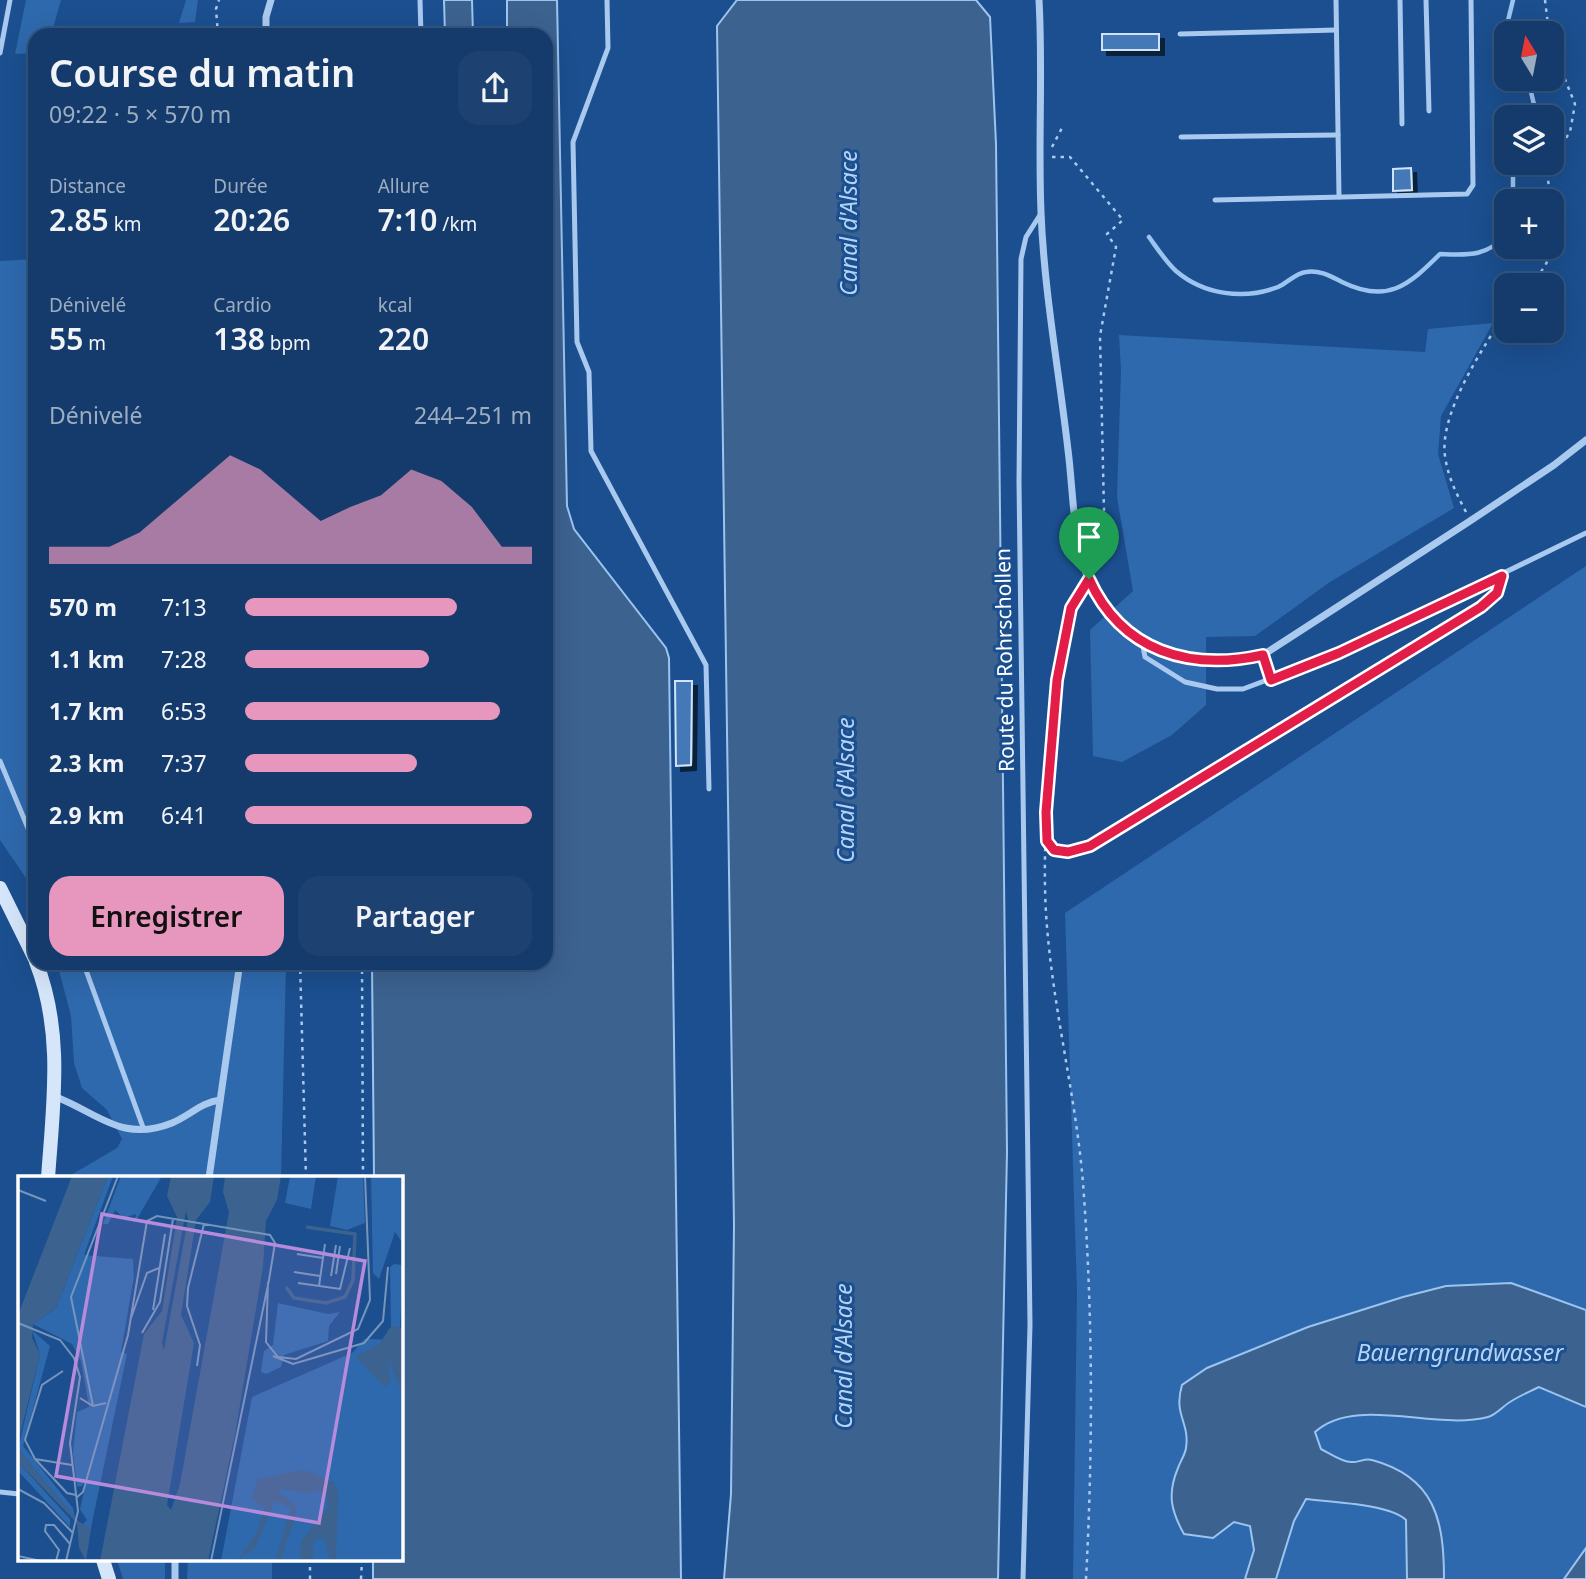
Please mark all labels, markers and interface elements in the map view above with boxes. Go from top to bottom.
north arrow [1494,21,1564,91]
map controls [1494,21,1564,343]
text: Course du matin [49,46,355,98]
button: share [458,51,532,125]
text: 09:22 · 5 × 570 m [49,98,231,130]
button: layers [1494,105,1564,175]
water label: Canal d'Alsace [832,150,864,296]
text: Distance [49,173,126,199]
text: Durée [213,173,268,199]
text: Allure [378,173,430,199]
button: + [1494,189,1564,259]
text: 2.85 [49,199,109,240]
text: 20:26 [213,199,290,240]
text: 7:10 [378,199,437,240]
text: km [109,211,142,237]
text: /km [437,211,477,237]
button: − [1494,273,1564,343]
text: Dénivelé [49,292,126,318]
text: Cardio [213,292,272,318]
text: kcal [378,292,412,318]
text: 55 [49,318,83,359]
text: 138 [213,318,265,359]
text: 220 [378,318,429,359]
text: m [83,330,106,356]
text: bpm [265,330,311,356]
text: Dénivelé [49,399,142,431]
text: 244–251 m [414,399,532,431]
pin [1059,507,1119,579]
icon: arrive [1070,518,1108,556]
street label: Route du Rohrschollen [988,548,1020,772]
text: 570 m [49,591,117,623]
text: 7:13 [161,591,207,623]
text: 1.1 km [49,643,124,675]
text: 7:28 [161,643,207,675]
text: 1.7 km [49,695,124,727]
text: 6:53 [161,695,207,727]
water label: Canal d'Alsace [829,717,861,863]
text: 2.3 km [49,747,124,779]
text: 7:37 [161,747,207,779]
text: 2.9 km [49,799,124,831]
text: 6:41 [161,799,207,831]
button: Enregistrer [49,876,284,956]
button: Partager [298,876,532,956]
inset map [18,1176,402,1562]
water label: Canal d'Alsace [827,1283,859,1429]
water label: Bauerngrundwasser [1357,1336,1564,1368]

